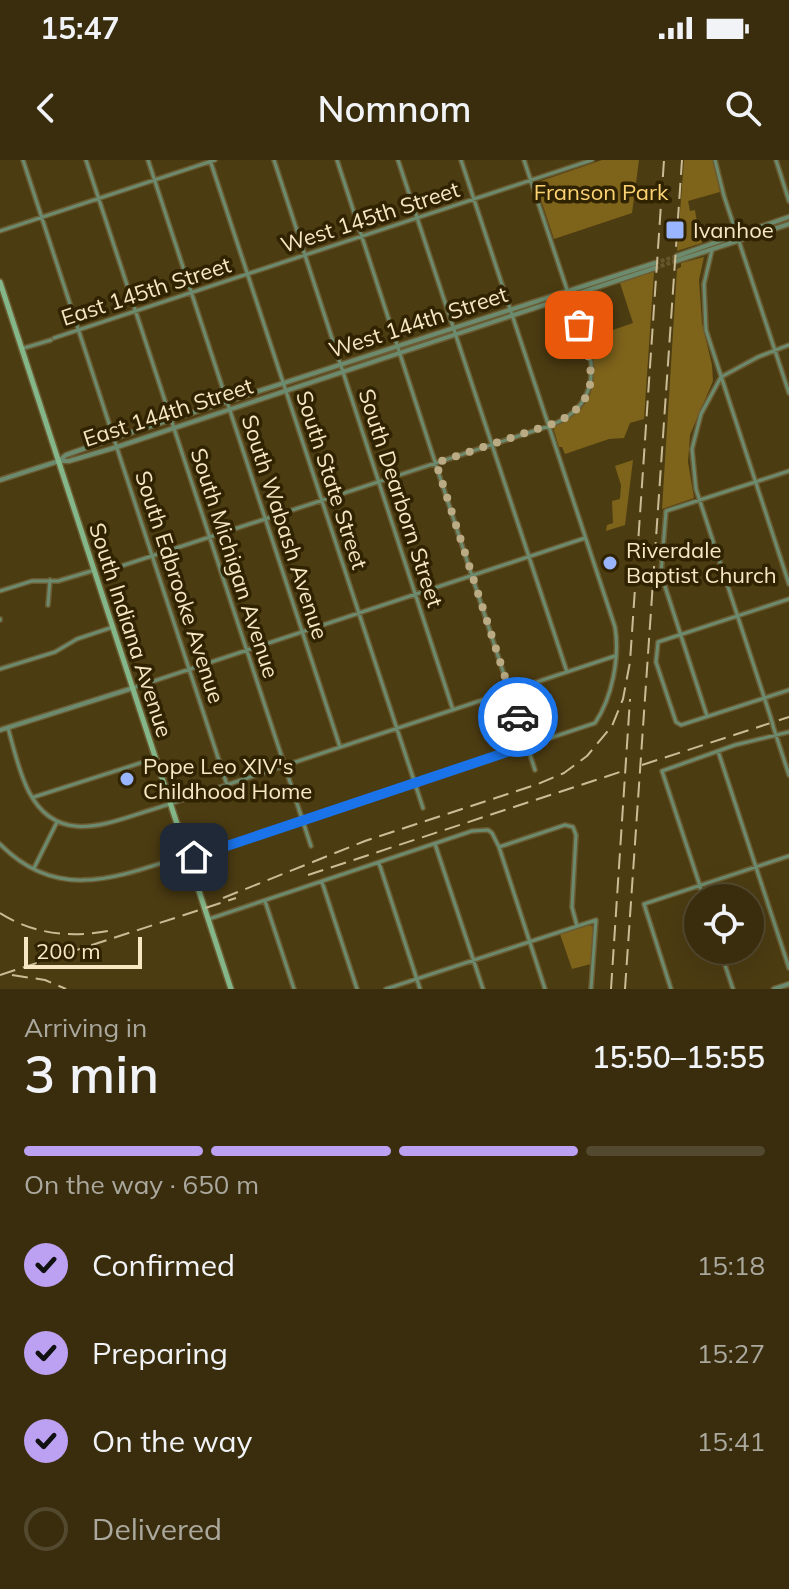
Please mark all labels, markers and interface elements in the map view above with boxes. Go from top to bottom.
text: 15:47 [40,9,119,47]
icon: back [24,86,68,130]
text: Nomnom [317,86,472,131]
icon: search [721,86,765,130]
street label: West 145th Street [277,175,463,259]
park label: Franson Park [534,178,669,206]
place label: Ivanhoe [693,216,774,244]
marker: Ivanhoe [664,219,686,241]
street label: East 145th Street [58,250,235,332]
street label: West 144th Street [325,280,511,364]
pin [545,291,613,359]
icon: bag [557,303,601,347]
street label: East 144th Street [80,371,257,453]
street label: South Dearborn Street [352,385,450,611]
street label: South State Street [290,387,374,573]
street label: South Wabash Avenue [235,411,335,643]
street label: South Michigan Avenue [185,444,285,682]
street label: South Edbrooke Avenue [129,467,231,707]
street label: South Indiana Avenue [83,519,179,741]
place label: Riverdale Baptist Church [626,536,777,589]
marker: Riverdale Baptist Church [601,554,619,572]
courier [478,677,558,757]
icon: car [496,695,540,739]
place label: Pope Leo XIV's Childhood Home [143,752,312,805]
marker: Pope Leo XIV's Childhood Home [118,770,136,788]
pin [160,823,228,891]
icon: home [172,835,216,879]
map controls [684,884,764,964]
button: locate [684,884,764,964]
scale bar [24,933,142,969]
text: 200 m [36,937,101,965]
text: Arriving in [24,1011,147,1044]
text: 15:50–15:55 [592,1038,765,1076]
text: 3 min [24,1041,159,1106]
text: On the way · 650 m [24,1168,259,1201]
icon: check [24,1243,68,1287]
text: Confirmed [92,1246,235,1284]
text: 15:18 [697,1249,765,1282]
icon: check [24,1331,68,1375]
text: Preparing [92,1334,228,1372]
text: 15:27 [697,1337,765,1370]
icon: check [24,1419,68,1463]
text: On the way [92,1422,252,1460]
text: 15:41 [697,1425,765,1458]
text: Delivered [92,1510,222,1548]

